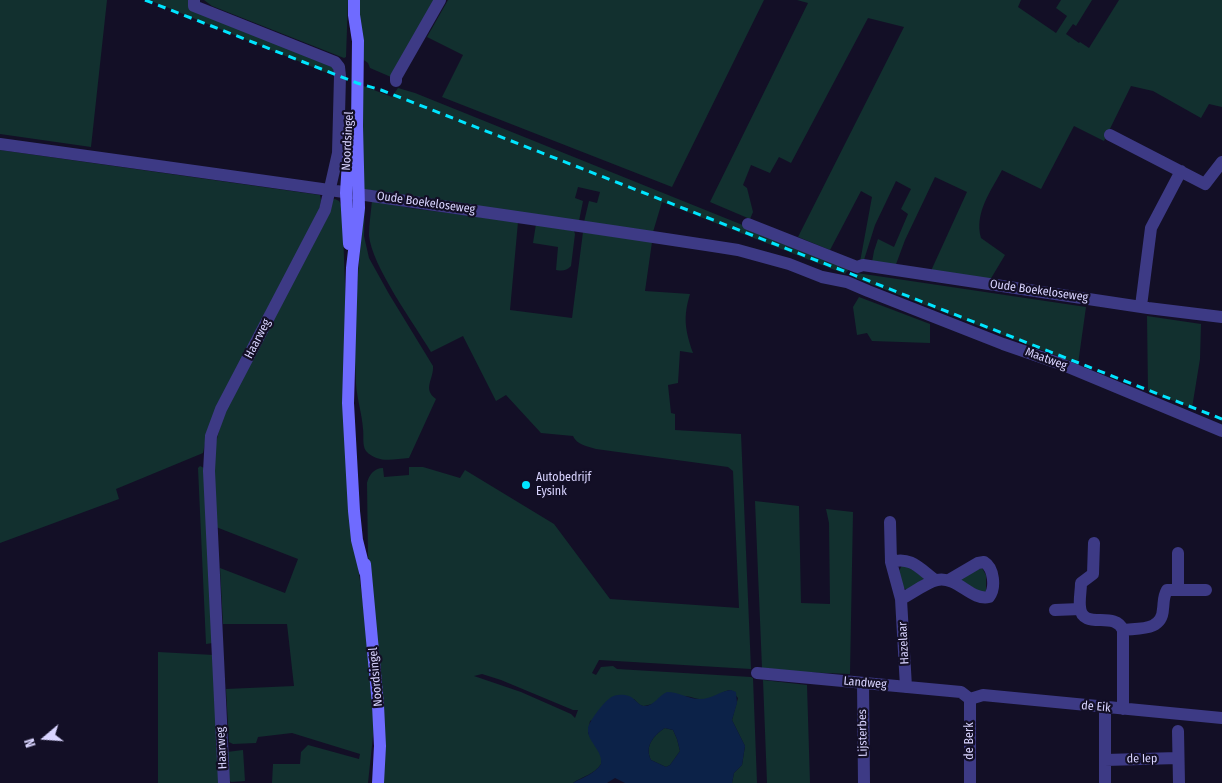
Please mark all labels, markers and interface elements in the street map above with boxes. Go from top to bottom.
street label: Noordsingel [339,111,357,171]
street label: Oude Boekeloseweg [376,189,476,217]
street label: Oude Boekeloseweg [989,277,1089,305]
street label: Haarweg [242,317,274,361]
street label: Maatweg [1023,345,1069,373]
place label: Autobedrijf Eysink [536,471,591,499]
marker: Autobedrijf Eysink [520,479,532,491]
street label: Hazelaar [896,621,912,665]
street label: Noordsingel [366,647,386,707]
street label: Landweg [843,674,887,692]
street label: de Eik [1081,699,1111,715]
street label: Lijsterbes [855,709,871,757]
north arrow [20,713,70,763]
street label: de Berk [963,722,977,760]
street label: Haarweg [214,726,230,770]
text: N [21,736,40,749]
street label: de Iep [1127,752,1157,766]

